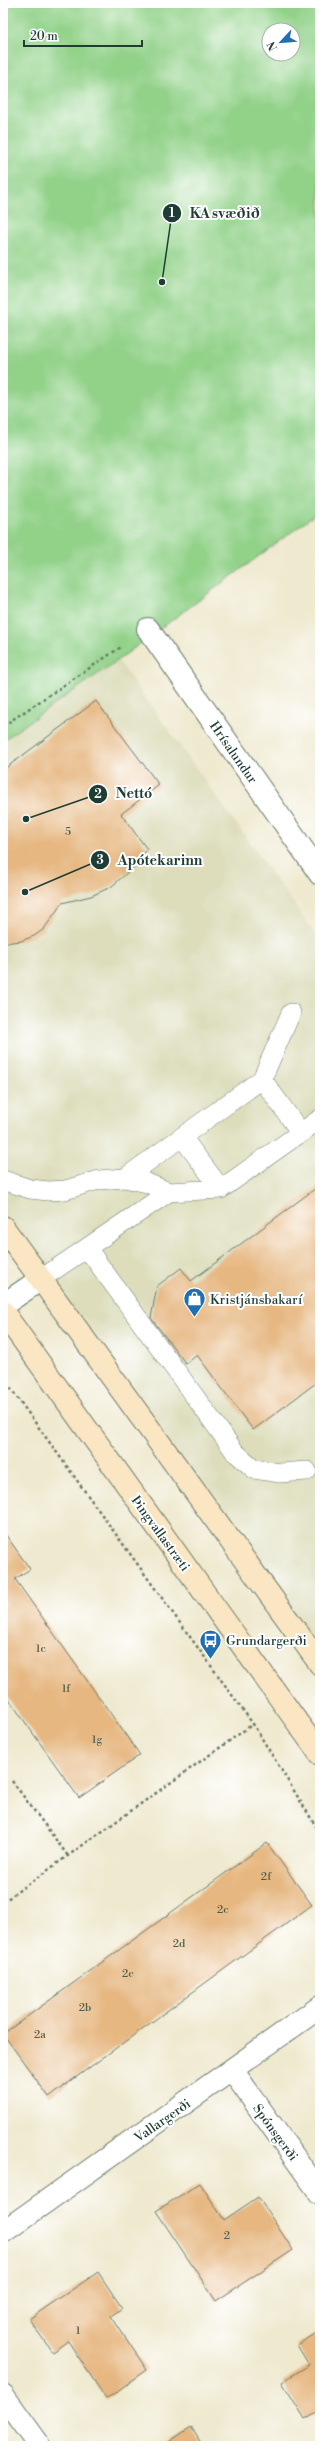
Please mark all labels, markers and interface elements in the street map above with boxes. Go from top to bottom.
scale bar [24,22,142,48]
north arrow [261,22,301,62]
text: 20 m [30,29,58,44]
text: N [265,39,281,53]
callout: KA svæðið [162,200,268,226]
text: KA svæðið [190,205,260,223]
text: 1 [169,206,175,221]
street label: Hrísalundur [206,718,261,787]
callout: Nettó [88,781,160,807]
text: Nettó [116,785,152,803]
text: 2 [94,787,102,802]
house number: 5 [65,825,71,839]
callout: Apótekarinn [90,847,211,873]
text: Apótekarinn [117,852,203,870]
text: 3 [96,853,104,868]
shop icon: Kristjánsbakarí [181,1286,207,1319]
place label: Kristjánsbakarí [210,1292,303,1308]
street label: Þingvallastræti [127,1493,193,1575]
bus stop icon: Grundargerði [197,1627,223,1660]
place label: Grundargerði [226,1633,307,1649]
house number: 1e [36,1642,47,1656]
house number: 1f [62,1682,71,1696]
house number: 1g [92,1733,103,1747]
house number: 2f [261,1870,272,1884]
house number: 2e [217,1903,229,1917]
house number: 2d [173,1937,186,1951]
house number: 2c [122,1967,134,1981]
house number: 2b [79,2001,91,2015]
house number: 2a [34,2028,46,2042]
street label: Vallargerði [130,2096,194,2147]
street label: Spónsgerði [249,2101,301,2164]
house number: 2 [224,2229,230,2243]
house number: 1 [76,2324,81,2338]

